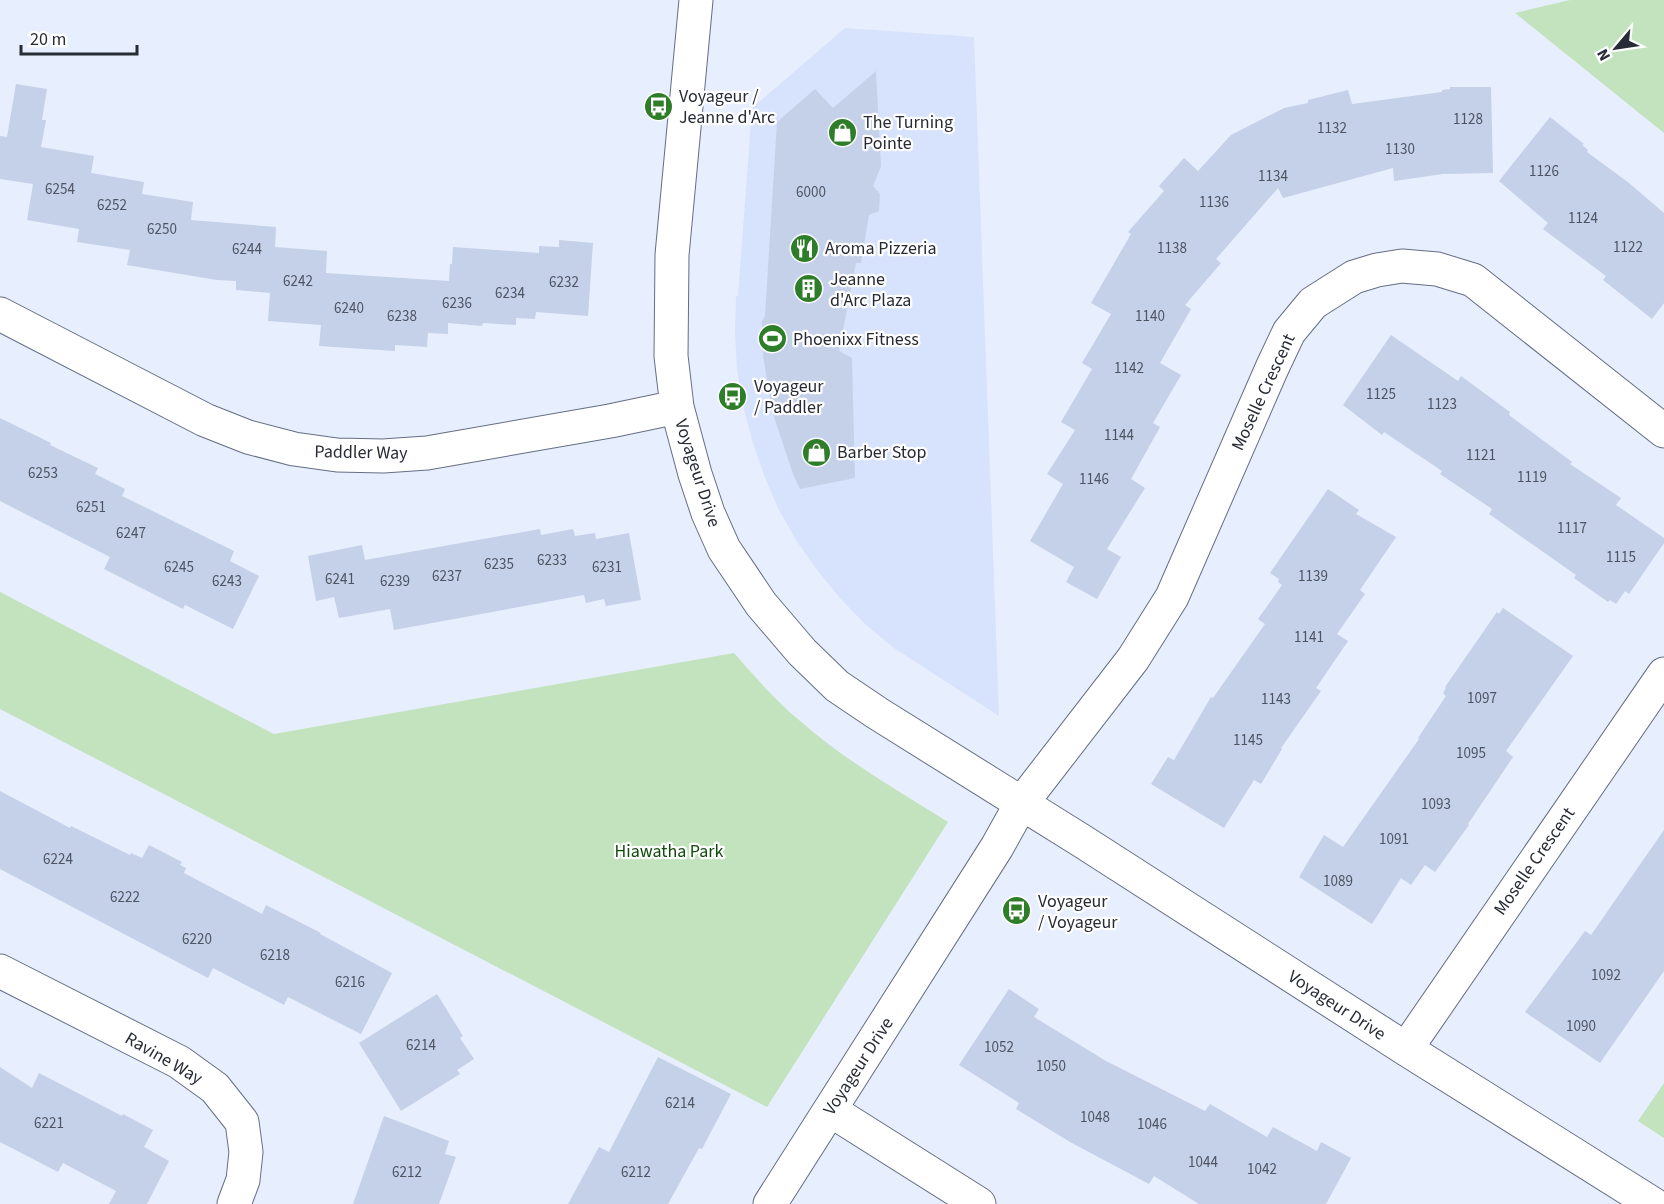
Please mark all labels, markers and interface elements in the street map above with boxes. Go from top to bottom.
scale bar [21,18,136,56]
north arrow [1586,18,1646,78]
text: 20 m [30,27,66,52]
text: N [1592,45,1616,65]
place label: Voyageur / Jeanne d'Arc [679,84,775,130]
bus stop icon: Voyageur / Jeanne d'Arc [642,90,674,122]
house number: 1128 [1453,109,1483,130]
place label: The Turning Pointe [863,110,953,156]
shop icon: The Turning Pointe [826,116,858,148]
house number: 1132 [1317,118,1347,139]
house number: 1130 [1385,139,1415,160]
house number: 1126 [1529,161,1559,182]
house number: 1134 [1258,166,1288,187]
house number: 6254 [45,179,75,200]
house number: 6000 [796,182,826,203]
house number: 1136 [1199,192,1229,213]
house number: 6252 [97,195,127,216]
house number: 1124 [1568,208,1598,229]
house number: 6250 [147,219,177,240]
restaurant icon: Aroma Pizzeria [788,232,820,264]
place label: Aroma Pizzeria [825,236,937,261]
house number: 1122 [1613,237,1643,258]
house number: 1138 [1157,238,1187,259]
house number: 6244 [232,239,262,260]
place label: Jeanne d'Arc Plaza [830,267,911,313]
house number: 6242 [283,271,313,292]
house number: 6232 [549,272,579,293]
building icon: Jeanne d'Arc Plaza [793,273,825,305]
house number: 6234 [495,283,525,304]
house number: 6236 [442,293,472,314]
house number: 6240 [334,298,364,319]
house number: 6238 [387,306,417,327]
house number: 1140 [1135,306,1165,327]
sports icon: Phoenixx Fitness [756,323,788,355]
place label: Phoenixx Fitness [793,327,919,352]
street label: Moselle Crescent [1225,330,1302,455]
house number: 1142 [1114,358,1144,379]
place label: Voyageur / Paddler [754,374,824,420]
bus stop icon: Voyageur / Paddler [717,380,749,412]
house number: 1125 [1366,384,1396,405]
house number: 1123 [1427,394,1457,415]
street label: Voyageur Drive [668,416,727,530]
house number: 1144 [1104,425,1134,446]
shop icon: Barber Stop [800,436,832,468]
street label: Paddler Way [314,439,408,466]
place label: Barber Stop [837,440,926,465]
house number: 1121 [1466,445,1496,466]
house number: 6253 [28,463,58,484]
house number: 1119 [1517,467,1547,488]
house number: 1146 [1079,469,1109,490]
house number: 6251 [76,497,106,518]
house number: 1117 [1557,518,1587,539]
house number: 6247 [116,523,146,544]
house number: 1115 [1606,547,1636,568]
house number: 6233 [537,550,567,571]
house number: 6235 [484,554,514,575]
house number: 6245 [164,557,194,578]
house number: 6231 [592,557,622,578]
house number: 6237 [432,566,462,587]
house number: 1139 [1298,566,1328,587]
house number: 6241 [325,569,355,590]
house number: 6243 [212,571,242,592]
house number: 6239 [380,571,410,592]
house number: 1141 [1294,627,1324,648]
house number: 1097 [1467,688,1497,709]
house number: 1143 [1261,689,1291,710]
house number: 1145 [1233,730,1263,751]
house number: 1095 [1456,743,1486,764]
house number: 1093 [1421,794,1451,815]
street label: Moselle Crescent [1488,802,1581,920]
house number: 1091 [1379,829,1409,850]
park label: Hiawatha Park [614,839,724,864]
house number: 6224 [43,849,73,870]
house number: 1089 [1323,871,1353,892]
house number: 6222 [110,887,140,908]
place label: Voyageur / Voyageur [1038,889,1118,935]
bus stop icon: Voyageur / Voyageur [1001,895,1033,927]
house number: 6220 [182,929,212,950]
house number: 6218 [260,945,290,966]
street label: Voyageur Drive [1283,964,1391,1046]
house number: 1092 [1591,965,1621,986]
house number: 6216 [335,972,365,993]
street label: Voyageur Drive [817,1012,899,1120]
house number: 1090 [1566,1016,1596,1037]
street label: Ravine Way [120,1026,208,1091]
house number: 6214 [406,1035,436,1056]
house number: 1052 [984,1037,1014,1058]
house number: 1050 [1036,1056,1066,1077]
house number: 6214 [665,1093,695,1114]
house number: 1048 [1080,1107,1110,1128]
house number: 6221 [34,1113,64,1134]
house number: 1046 [1137,1114,1167,1135]
house number: 1044 [1188,1152,1218,1173]
house number: 1042 [1247,1159,1277,1180]
house number: 6212 [392,1162,422,1183]
house number: 6212 [621,1162,651,1183]

